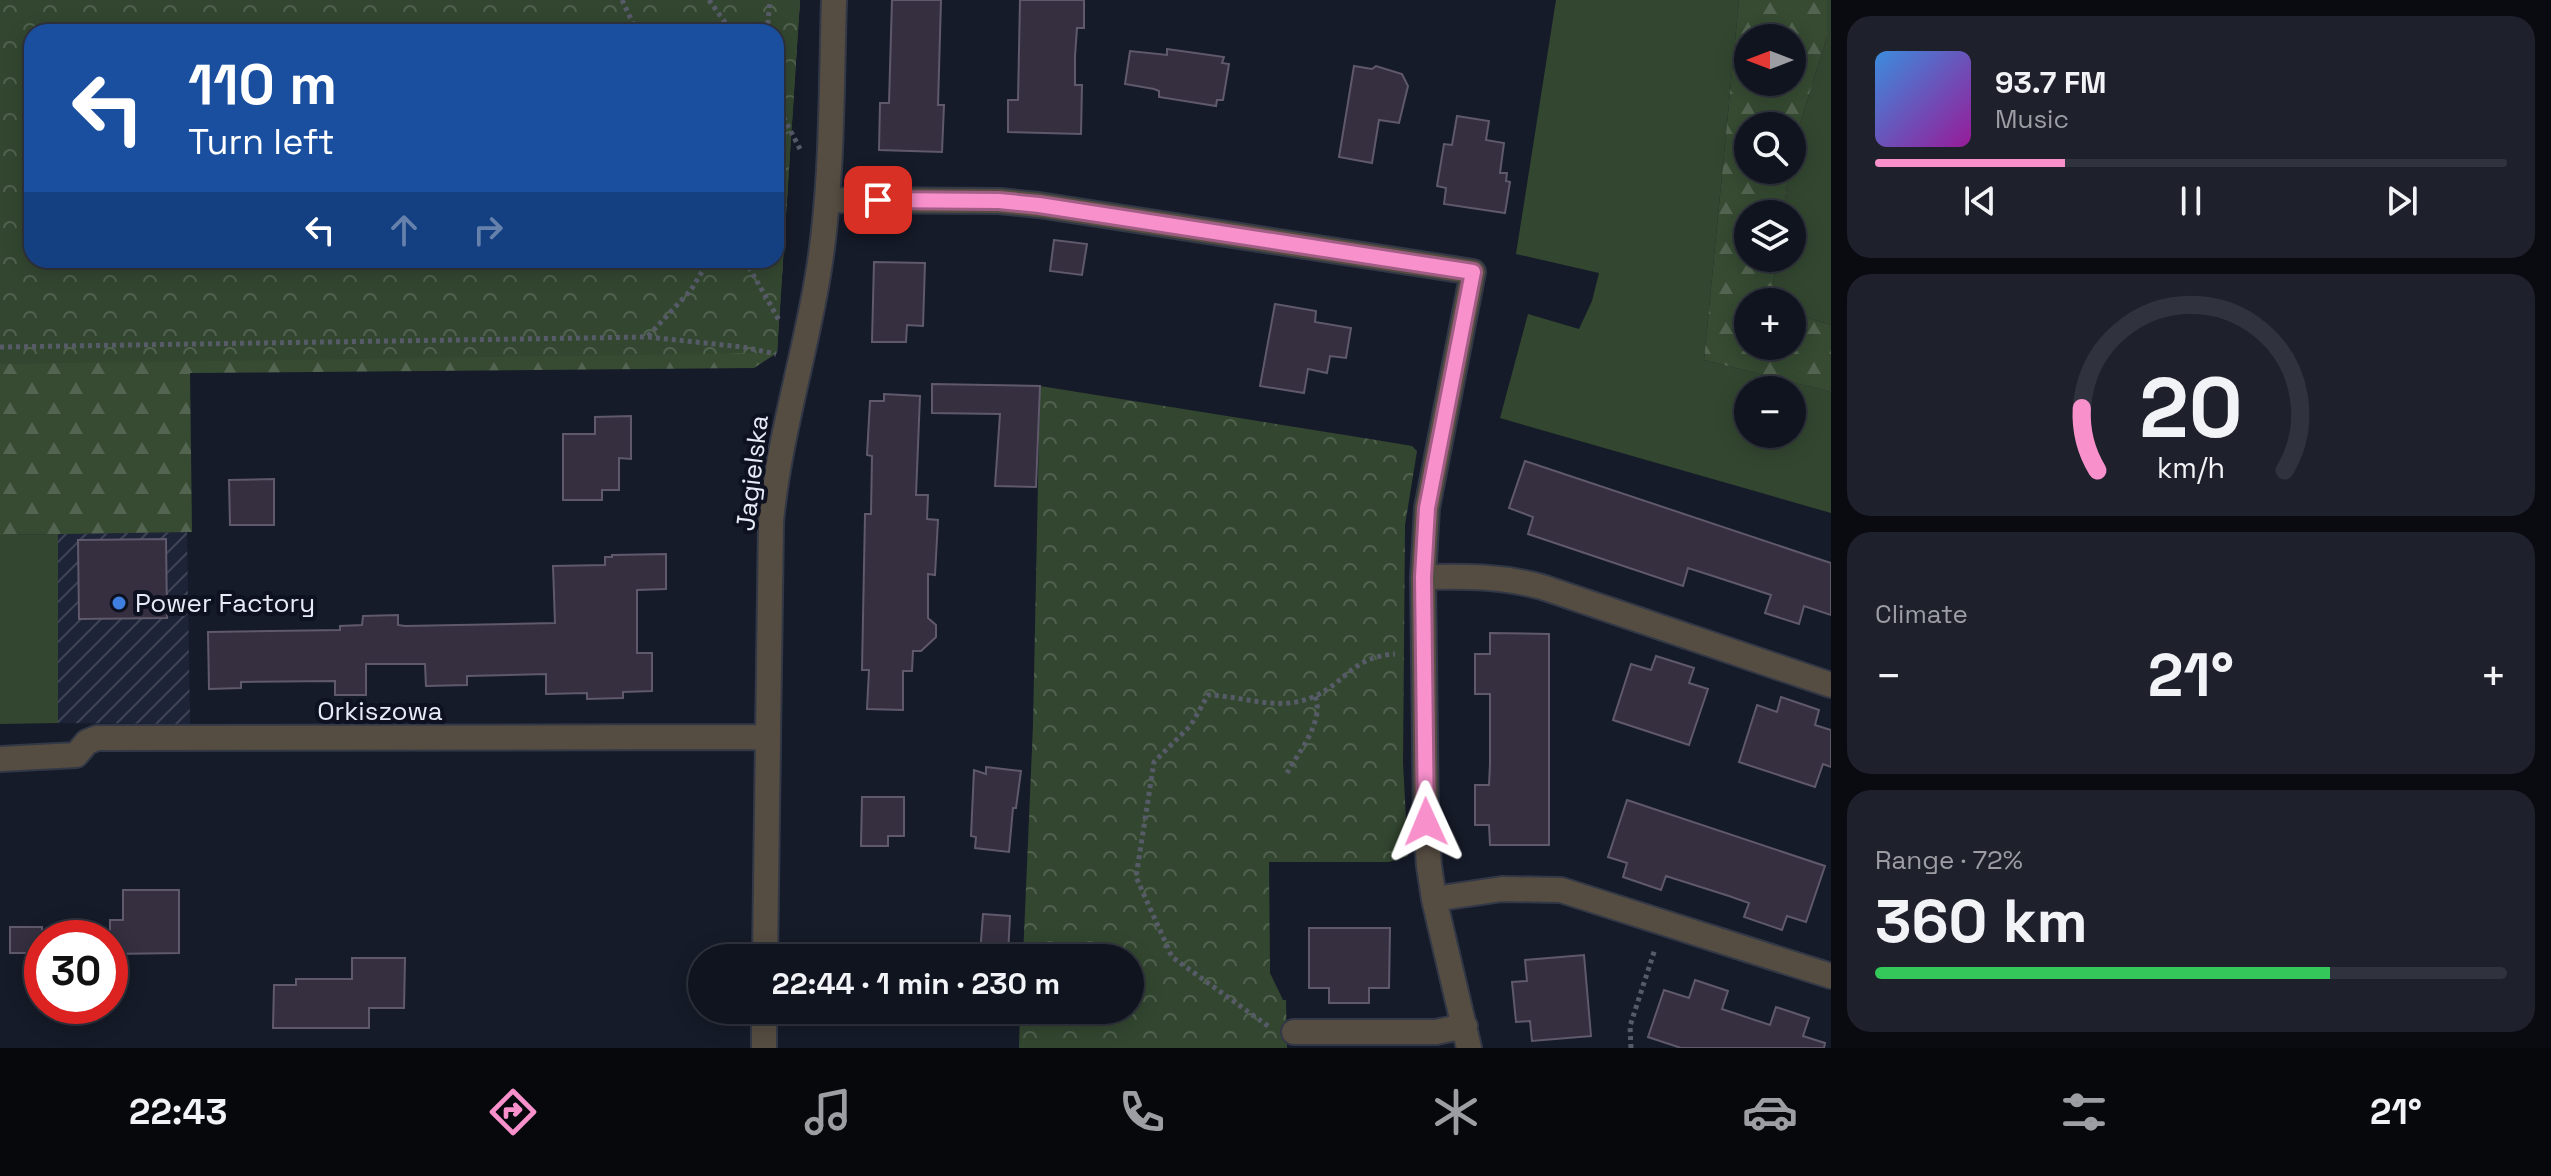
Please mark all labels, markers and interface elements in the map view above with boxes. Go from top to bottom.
north arrow [1734,24,1806,96]
map controls [1734,24,1806,448]
text: 110 m [188,49,337,120]
icon: left [56,56,160,160]
text: 93.7 FM [1995,63,2106,102]
text: Music [1995,102,2069,136]
button: search [1734,112,1806,184]
text: Turn left [188,119,335,165]
pin [844,166,912,234]
icon: arrive [856,178,900,222]
icon: previous [1958,179,2002,223]
icon: pause [2169,179,2213,223]
icon: next [2380,179,2424,223]
button: layers [1734,200,1806,272]
icon: left [298,208,342,252]
icon: ahead [382,208,426,252]
icon: right [466,208,510,252]
button: + [1734,288,1806,360]
text: 20 [2139,355,2243,461]
button: − [1734,376,1806,448]
street label: Jagielska [728,413,776,533]
text: km/h [2157,450,2225,486]
place label: Power Factory [135,586,315,620]
marker: Power Factory [110,594,128,612]
text: Climate [1875,597,1968,631]
text: 21° [2148,637,2234,714]
text: − [1875,648,1902,704]
text: + [2480,648,2507,704]
street label: Orkiszowa [317,694,443,728]
position arrow [1384,780,1468,864]
text: Range · 72% [1875,843,2023,877]
text: 360 km [1875,883,2088,960]
speed limit sign: 30 [24,920,128,1024]
text: 22:44 · 1 min · 230 m [772,964,1060,1003]
icon: directions [485,1084,541,1140]
icon: music [800,1084,856,1140]
icon: phone [1114,1084,1170,1140]
icon: climate [1428,1084,1484,1140]
icon: car [1742,1084,1798,1140]
icon: filters [2056,1084,2112,1140]
text: 22:43 [129,1089,227,1135]
text: 21° [2370,1089,2422,1135]

